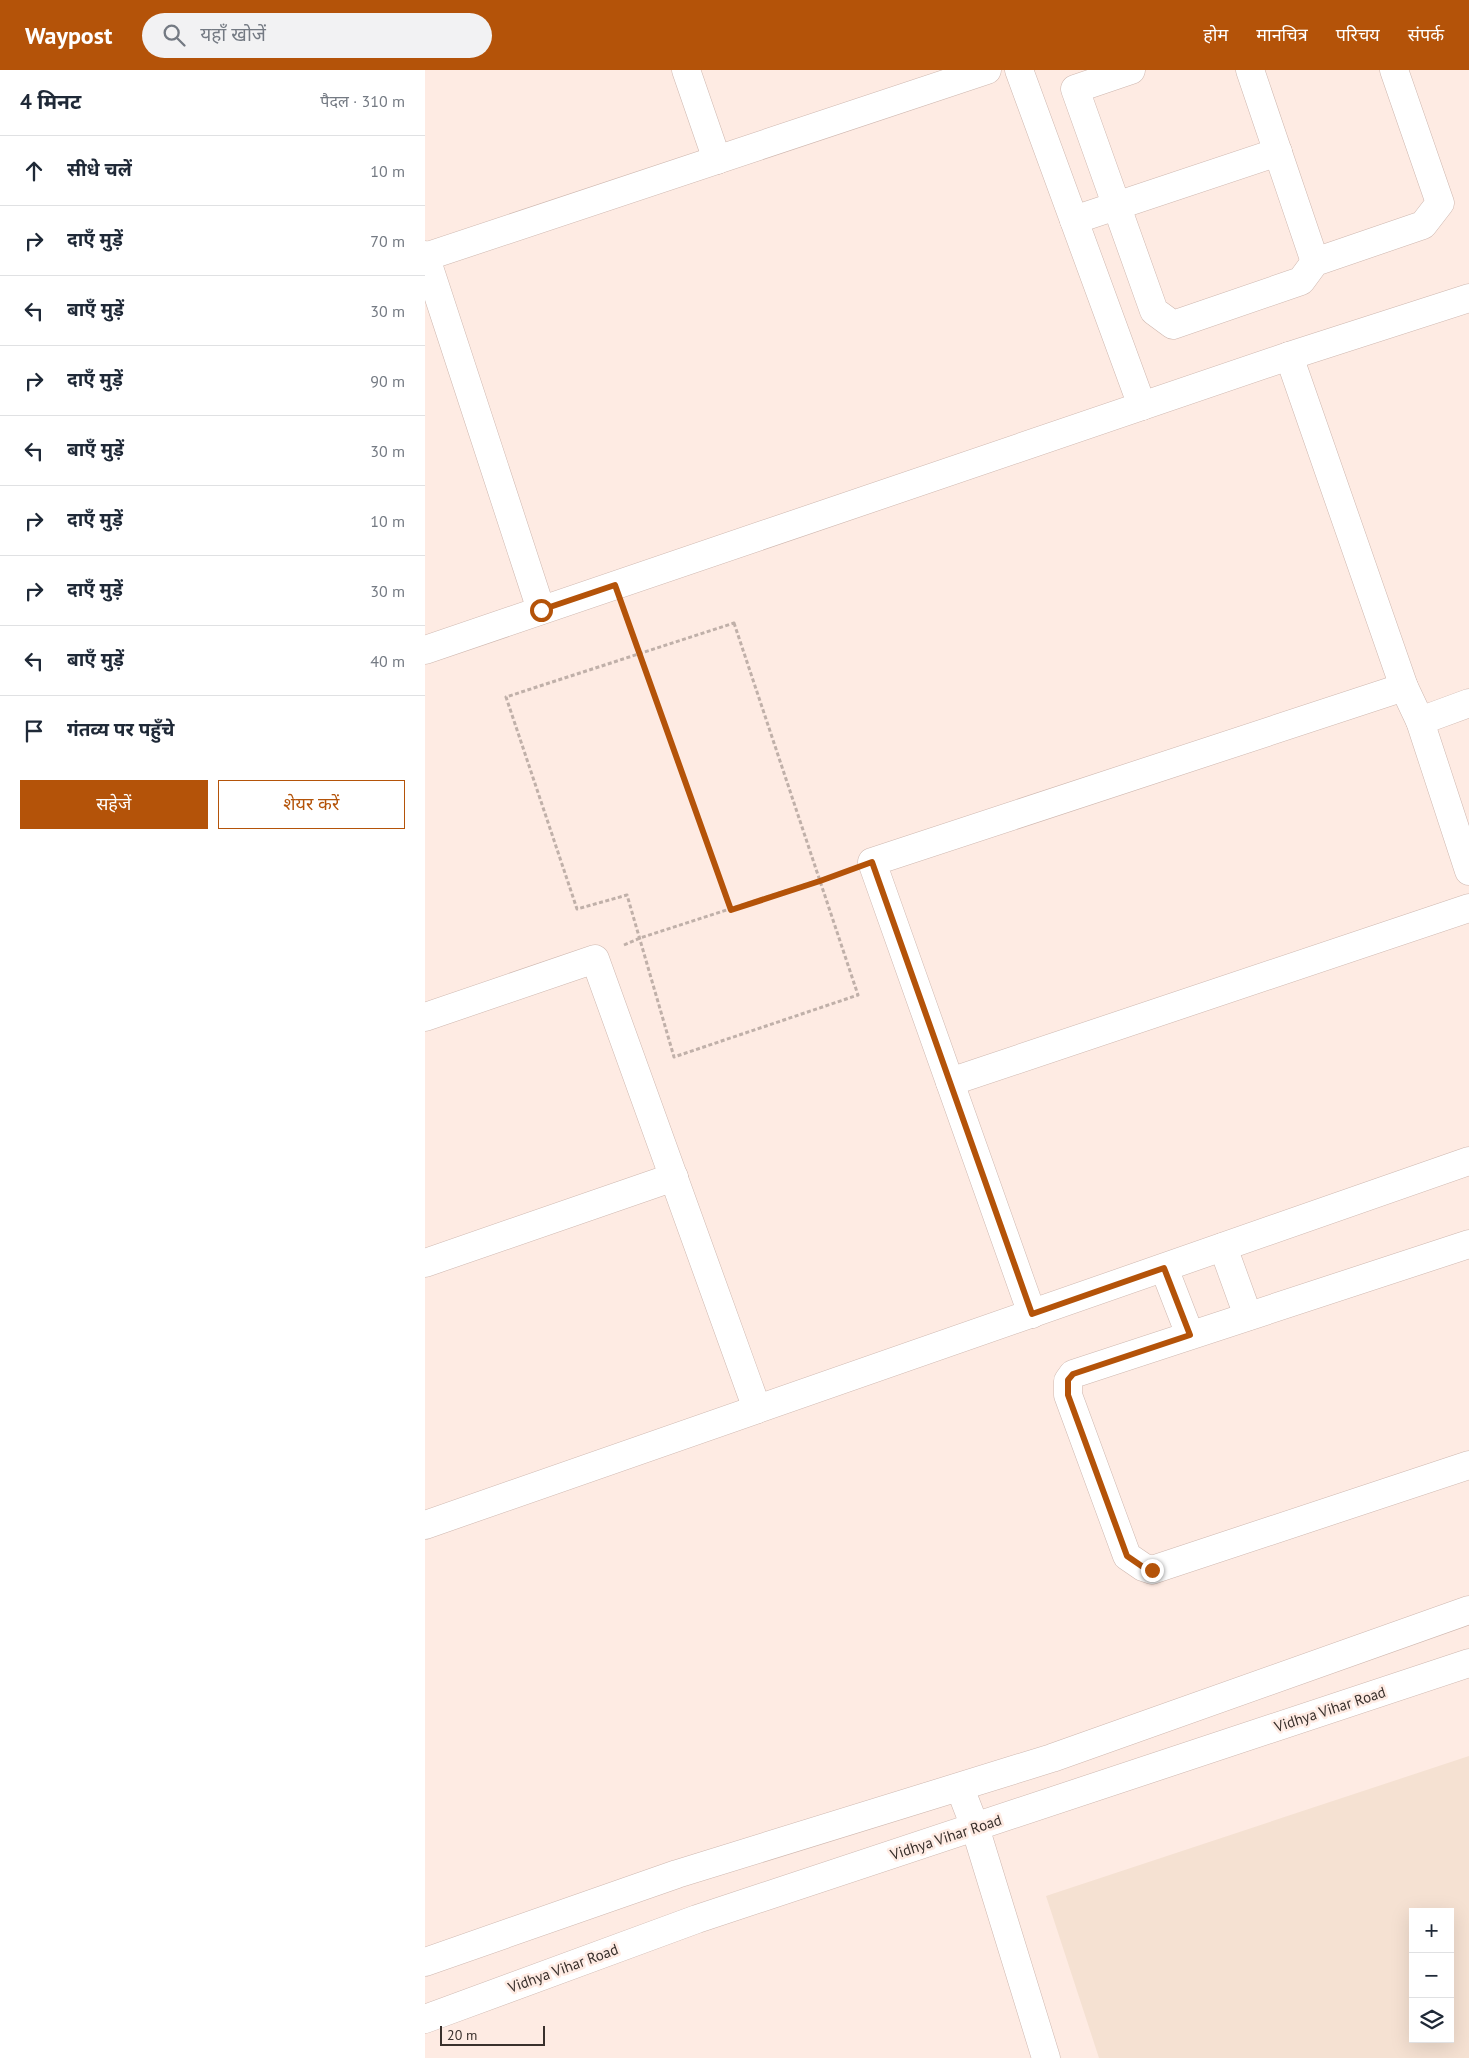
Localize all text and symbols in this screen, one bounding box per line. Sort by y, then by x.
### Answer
search box [142,13,492,58]
text: Waypost [25,20,112,51]
icon: search [160,21,188,49]
text: यहाँ खोजें [200,22,266,46]
text: होम [1203,23,1228,46]
text: मानचित्र [1256,23,1308,46]
text: परिचय [1336,23,1380,46]
text: संपर्क [1408,23,1444,46]
text: 4 मिनट [20,88,81,115]
text: पैदल · 310 m [320,91,405,111]
icon: ahead [20,157,48,185]
text: सीधे चलें [67,157,132,181]
text: 10 m [370,161,405,181]
icon: right [20,227,48,255]
text: दाएँ मुड़ें [67,227,123,251]
text: 70 m [370,231,405,251]
icon: left [20,297,48,325]
text: बाएँ मुड़ें [67,297,124,321]
text: 30 m [370,301,405,321]
icon: right [20,367,48,395]
text: दाएँ मुड़ें [67,367,123,391]
text: 90 m [370,371,405,391]
icon: left [20,437,48,465]
text: बाएँ मुड़ें [67,437,124,461]
text: 30 m [370,441,405,461]
icon: right [20,507,48,535]
text: दाएँ मुड़ें [67,507,123,531]
text: 10 m [370,511,405,531]
icon: right [20,577,48,605]
text: दाएँ मुड़ें [67,577,123,601]
text: 30 m [370,581,405,601]
route start [530,599,553,622]
icon: left [20,647,48,675]
text: बाएँ मुड़ें [67,647,124,671]
text: 40 m [370,651,405,671]
icon: arrive [20,717,48,745]
text: गंतव्य पर पहुँचे [67,717,174,741]
button: सहेजें [20,780,208,829]
button: शेयर करें [218,780,405,829]
route end [1141,1559,1164,1582]
street label: Vidhya Vihar Road [1271,1682,1388,1736]
street label: Vidhya Vihar Road [887,1810,1004,1864]
map controls [1409,1908,1454,2043]
button: + [1409,1908,1454,1953]
street label: Vidhya Vihar Road [504,1939,621,1997]
button: − [1409,1953,1454,1998]
button: layers [1409,1998,1454,2043]
scale bar [440,2023,545,2046]
text: 20 m [447,2026,477,2044]

